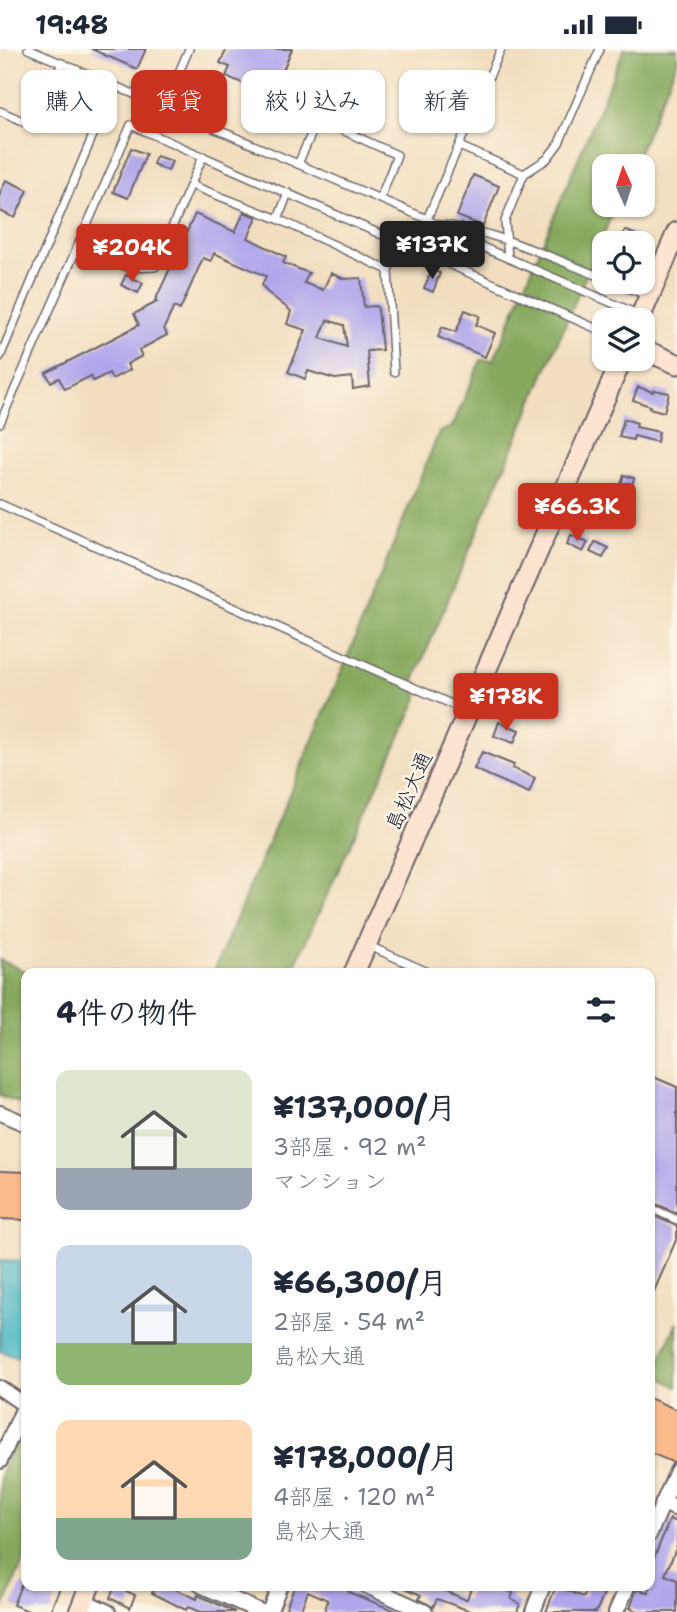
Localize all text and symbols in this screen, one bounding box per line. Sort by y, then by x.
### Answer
text: 19:48 [35,7,108,42]
chip: 購入 [21,70,117,133]
chip: 賃貸 [131,70,227,133]
chip: 絞り込み [241,70,385,133]
chip: 新着 [399,70,495,133]
north arrow [592,154,654,217]
map controls [592,154,655,371]
pin: ¥137K [383,222,481,281]
pin: ¥204K [83,225,181,284]
text: ¥137K [396,229,468,259]
button: locate [592,231,655,294]
text: ¥204K [92,232,172,262]
button: layers [592,308,655,371]
pin: ¥66.3K [520,483,634,543]
text: ¥66.3K [534,491,620,521]
pin: ¥178K [457,673,555,733]
text: ¥178K [469,681,543,711]
street label: 島松大通 [379,747,439,835]
icon: filters [582,991,620,1029]
text: 4件の物件 [56,992,197,1033]
text: ¥137,000/月 [273,1087,456,1128]
icon: home [112,1098,196,1182]
text: 3部屋 · 92 m² [273,1132,427,1162]
text: マンション [273,1166,387,1196]
text: ¥66,300/月 [273,1262,447,1303]
icon: home [112,1273,196,1357]
text: 2部屋 · 54 m² [273,1307,425,1337]
text: 島松大通 [273,1341,365,1371]
text: ¥178,000/月 [273,1437,459,1478]
icon: home [112,1448,196,1532]
text: 4部屋 · 120 m² [273,1482,435,1512]
text: 島松大通 [273,1516,365,1546]

